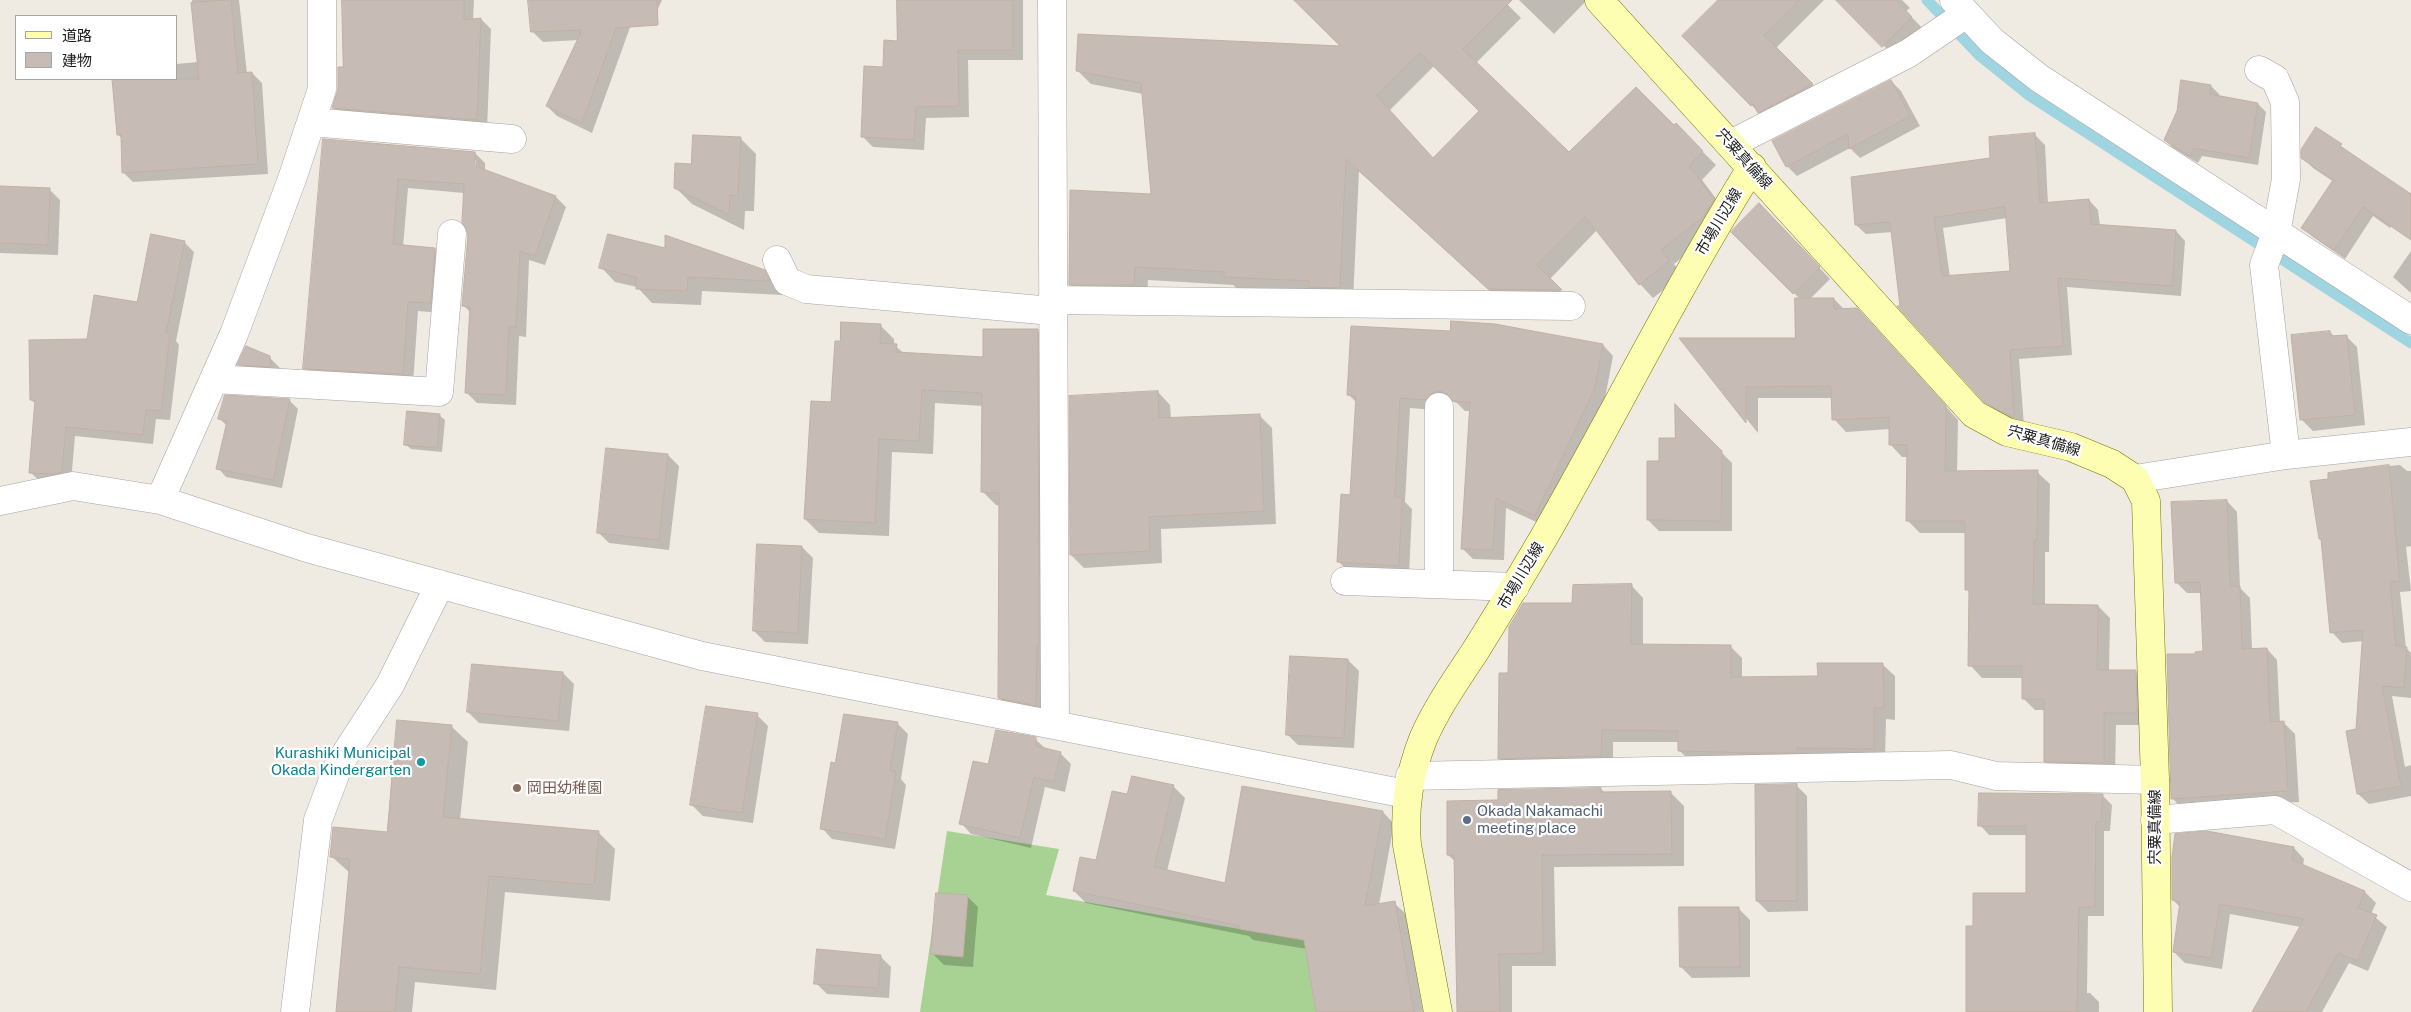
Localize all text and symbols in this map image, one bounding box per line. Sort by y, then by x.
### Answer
legend [15,15,178,80]
text: 道路 [62,27,92,44]
text: 建物 [62,52,92,69]
street label: 宍粟真備線 [1712,125,1776,193]
street label: 市場川辺線 [1692,185,1746,259]
street label: 宍粟真備線 [2005,422,2083,460]
street label: 市場川辺線 [1494,539,1548,613]
place label: Kurashiki Municipal Okada Kindergarten [271,744,411,779]
marker: Kurashiki Municipal Okada Kindergarten [415,756,427,768]
place label: 岡田幼稚園 [527,779,602,797]
marker: 岡田幼稚園 [511,782,523,794]
street label: 宍粟真備線 [2146,790,2164,864]
place label: Okada Nakamachi meeting place [1477,802,1603,837]
marker: Okada Nakamachi meeting place [1461,814,1473,826]

